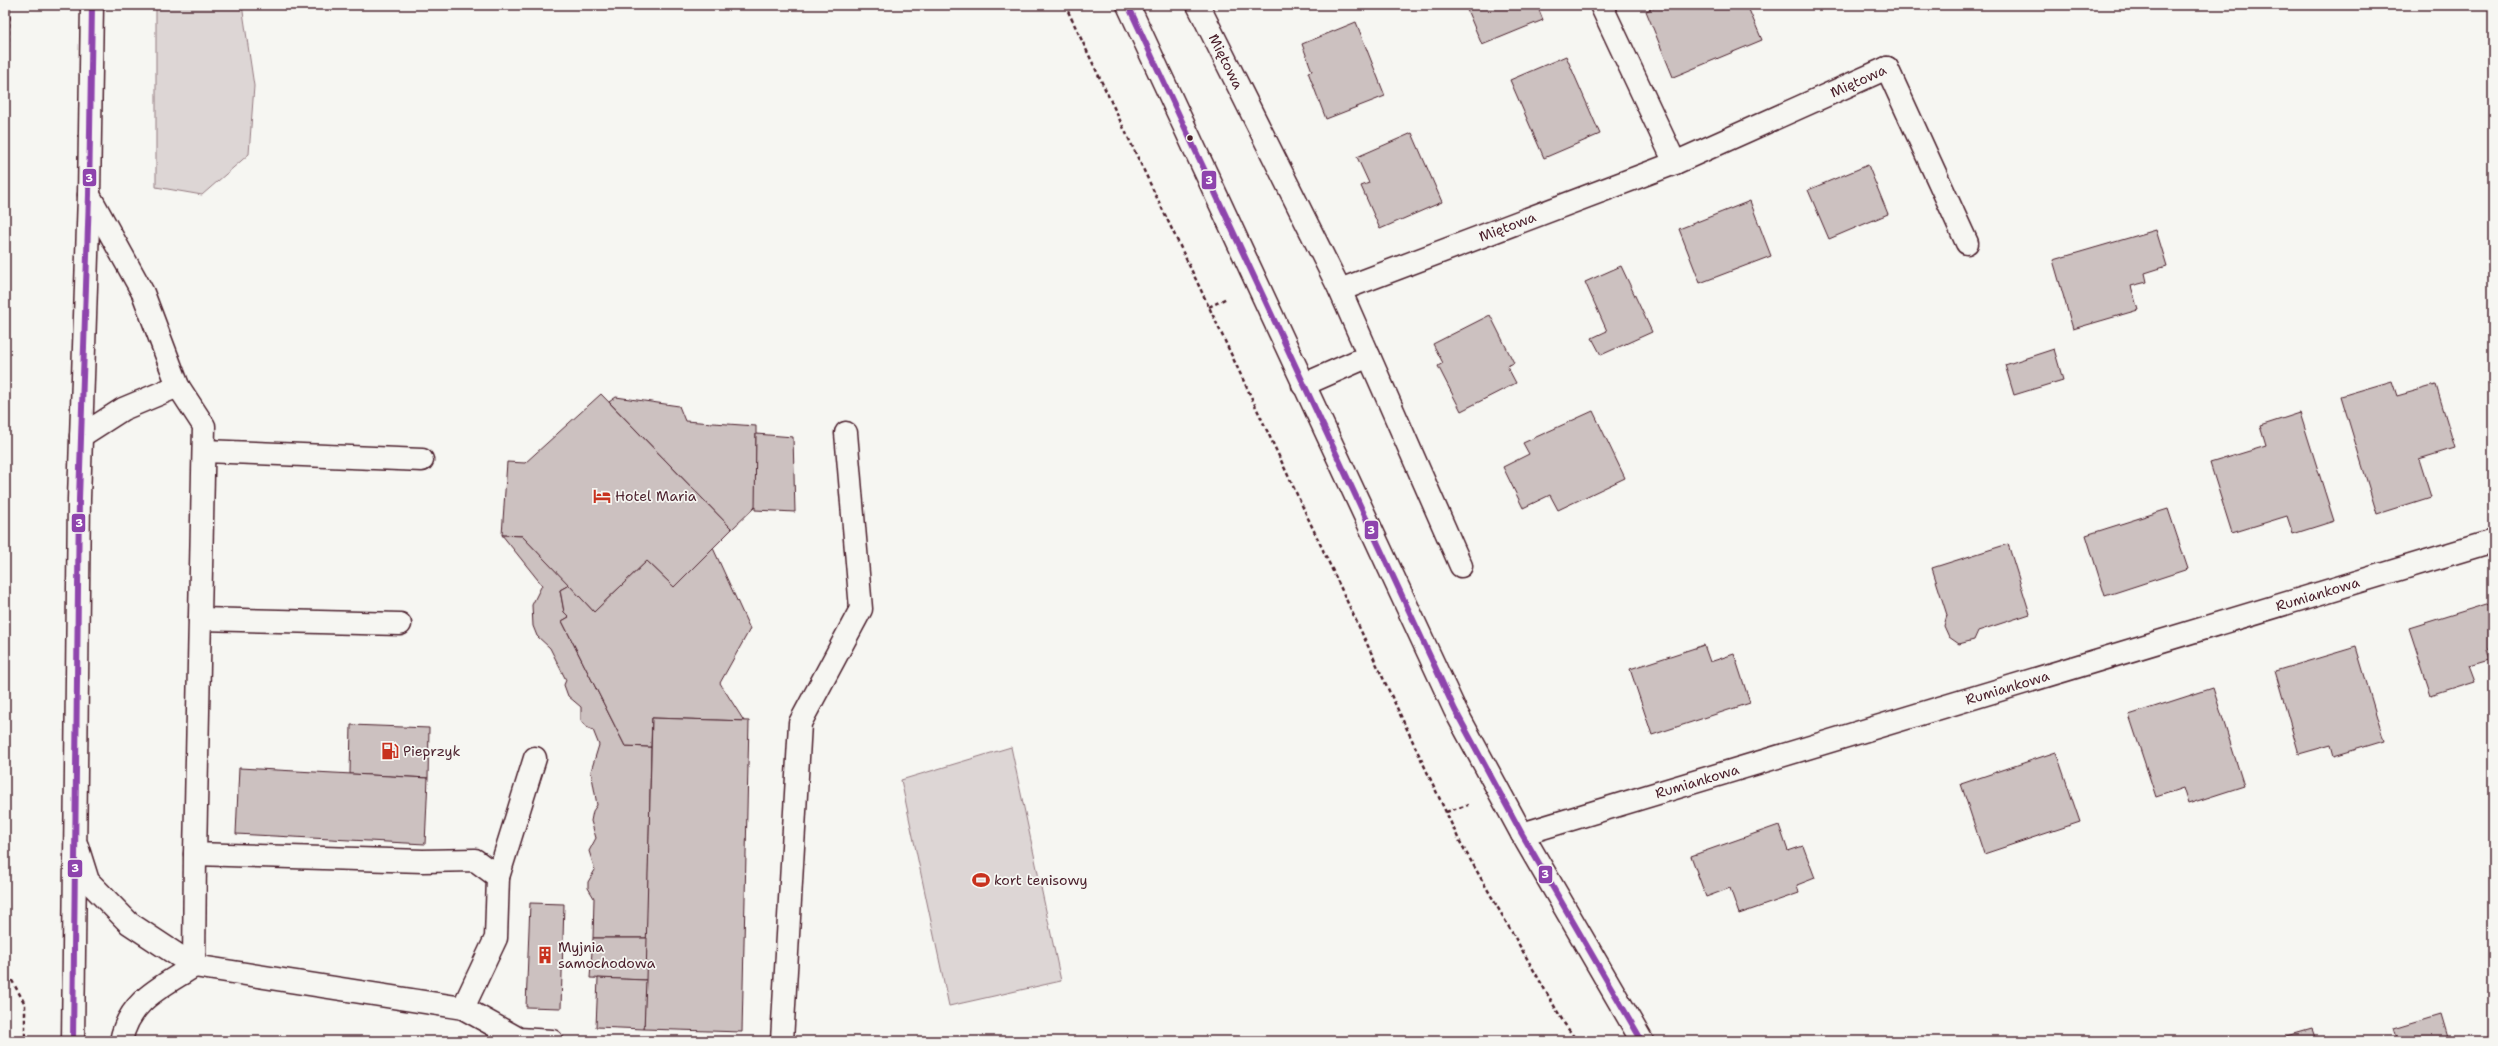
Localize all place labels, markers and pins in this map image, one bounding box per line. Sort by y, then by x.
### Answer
unlabelled marker [1185,133,1195,143]
hotel icon: Hotel Maria [592,486,612,506]
place label: Hotel Maria [615,487,697,505]
fuel station icon: Pieprzyk [380,741,400,761]
place label: Pieprzyk [403,742,461,760]
sports icon: kort tenisowy [971,870,991,890]
place label: kort tenisowy [994,871,1088,889]
place label: Myjnia samochodowa [558,938,656,972]
building icon: Myjnia samochodowa [535,945,555,965]

